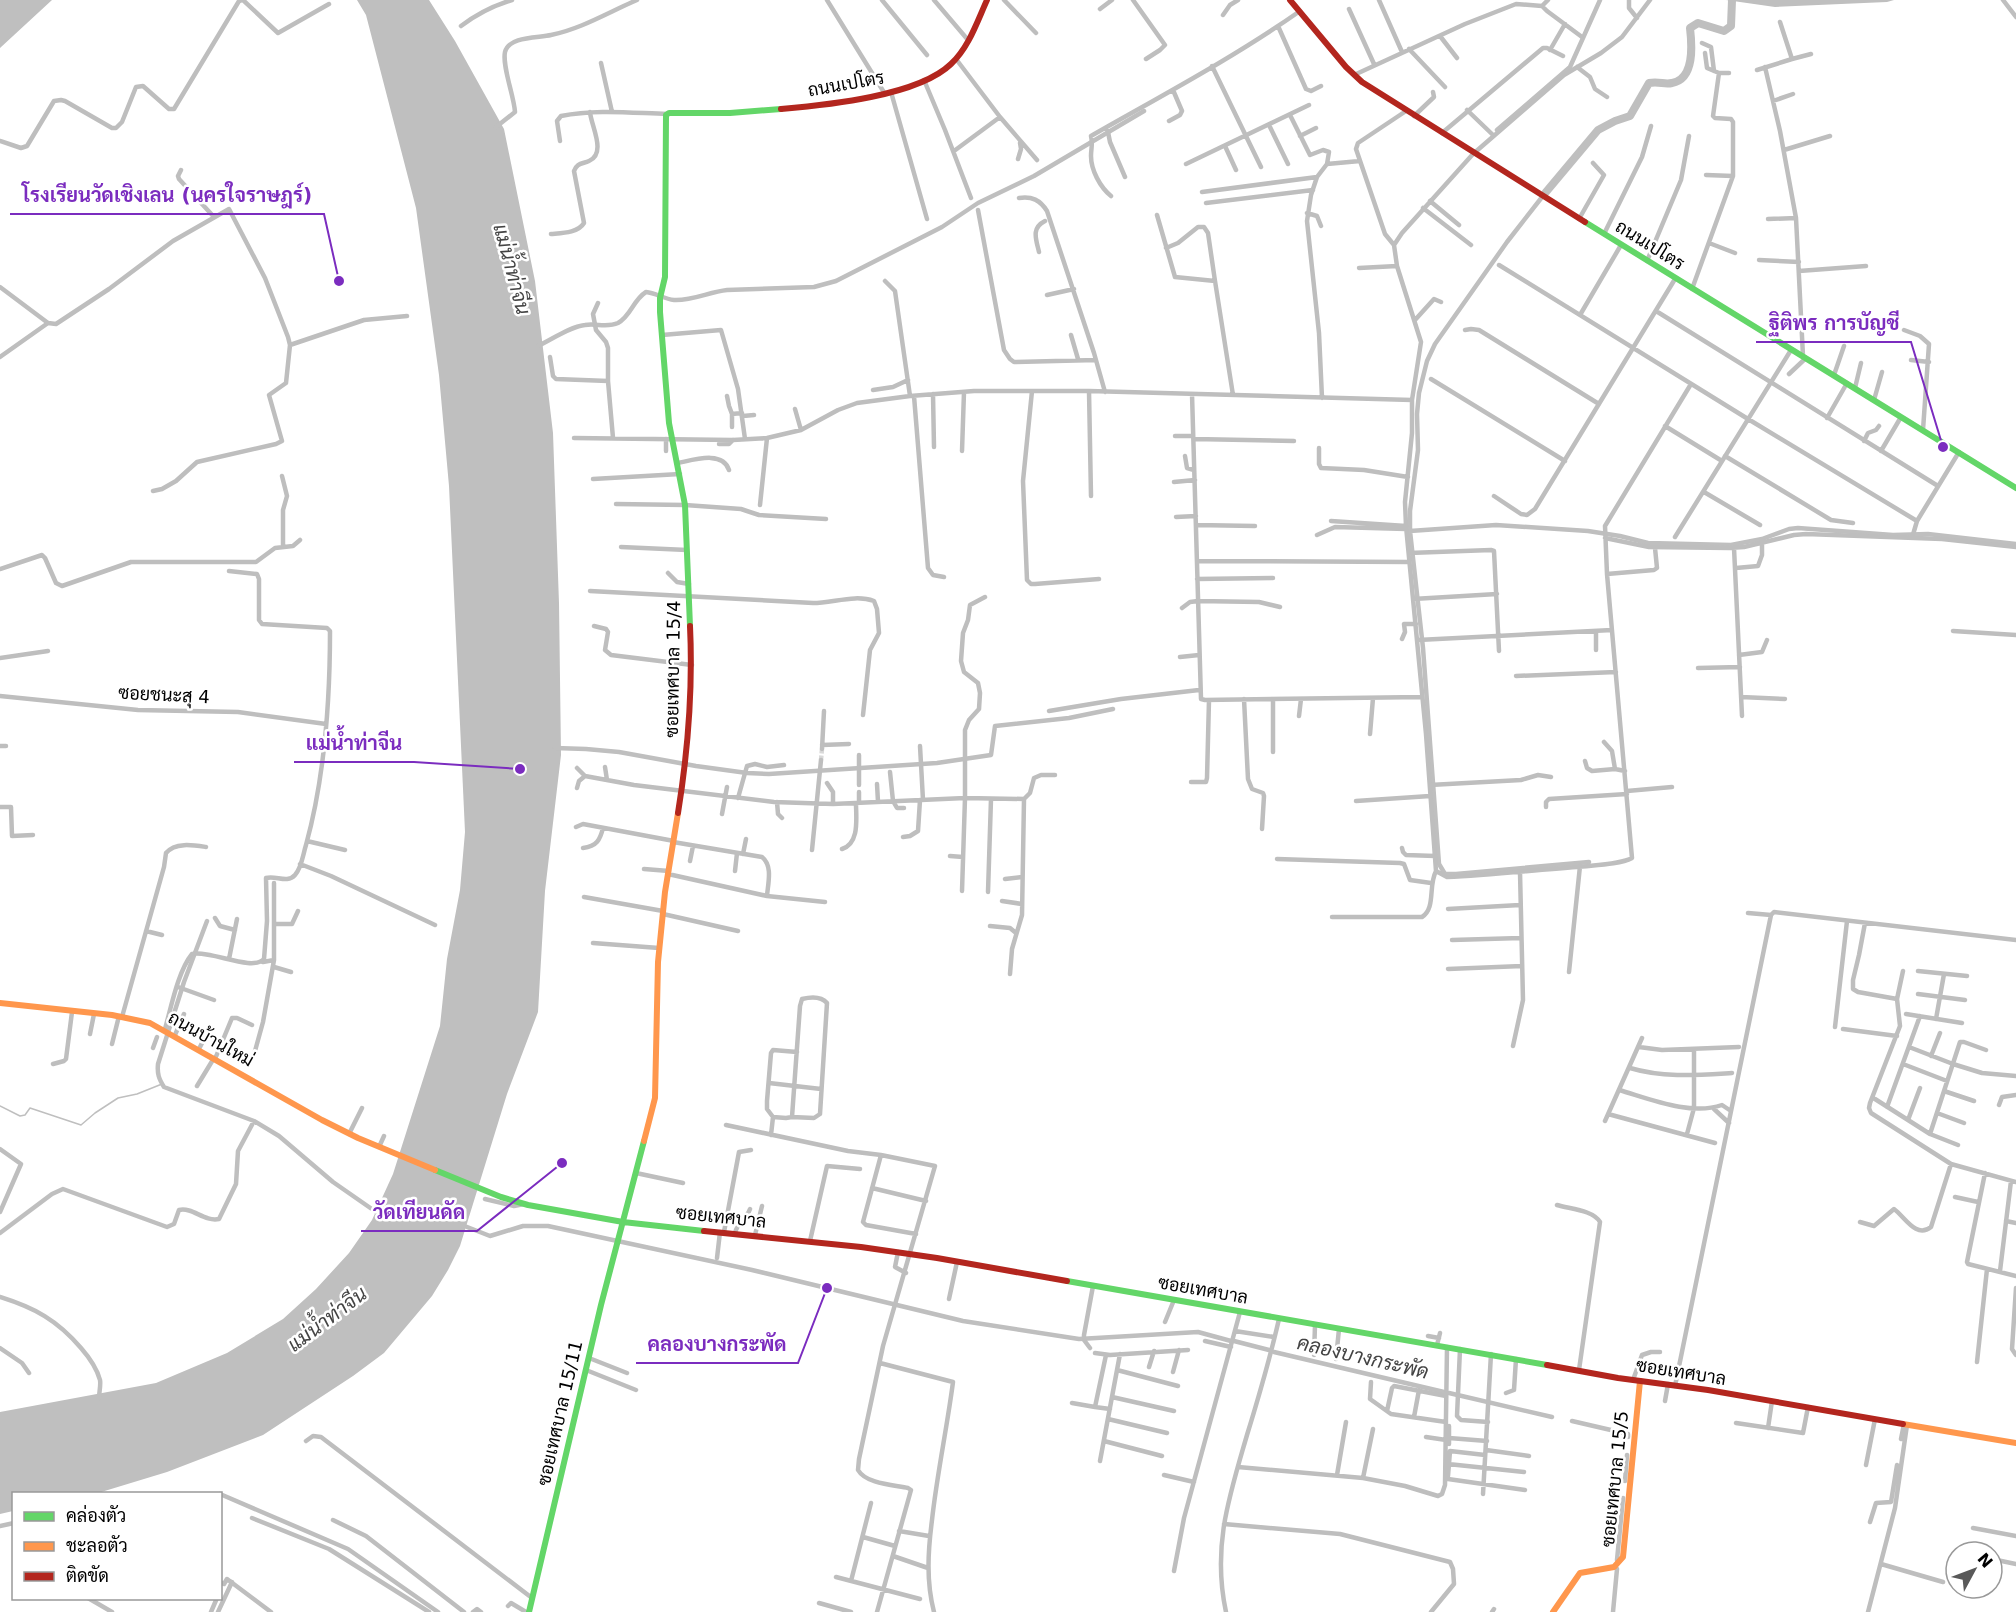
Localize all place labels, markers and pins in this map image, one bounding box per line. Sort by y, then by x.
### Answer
callout: โรงเรียนวัดเชิงเลน (นครใจราษฎร์) [10,176,324,214]
callout: ฐิติพร การบัญชี [1756,304,1911,342]
callout: แม่น้ำท่าจีน [294,724,414,762]
callout: วัดเทียนดัด [361,1193,477,1231]
callout: คลองบางกระพัด [636,1325,798,1363]

